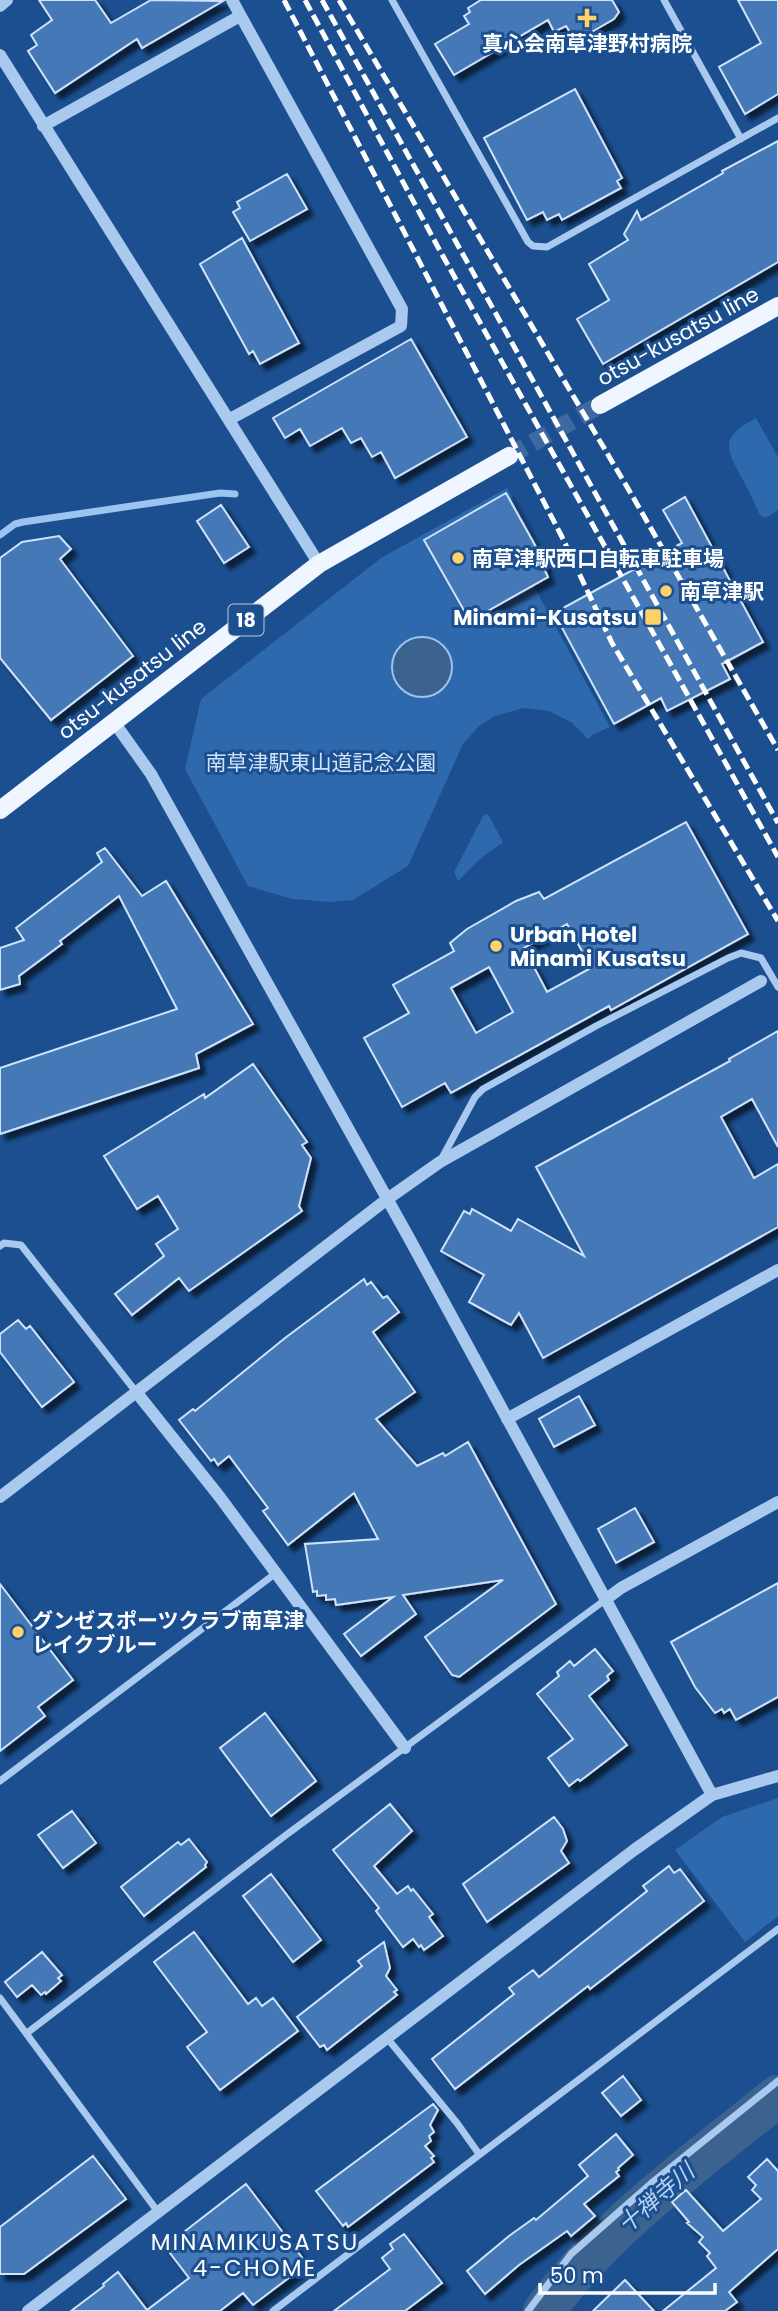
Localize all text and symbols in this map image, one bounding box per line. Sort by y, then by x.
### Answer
marker: 真心会南草津野村病院 [577,8,597,28]
place label: 真心会南草津野村病院 [482,29,692,58]
street label: otsu-kusatsu line [592,279,764,393]
place label: 南草津駅西口自転車駐車場 [472,544,724,573]
marker: 南草津駅西口自転車駐車場 [450,550,466,566]
place label: 南草津駅 [680,577,764,606]
marker: 南草津駅 [658,583,674,599]
place label: Minami-Kusatsu [453,603,637,632]
road number: 18 [229,604,264,636]
marker: Minami-Kusatsu [643,607,663,627]
street label: otsu-kusatsu line [52,612,212,746]
park label: 南草津駅東山道記念公園 [206,748,437,777]
place label: Urban Hotel Minami Kusatsu [510,920,686,973]
marker: Urban Hotel Minami Kusatsu [488,938,504,954]
place label: グンゼスポーツクラブ南草津 レイクブルー [32,1606,305,1659]
marker: グンゼスポーツクラブ南草津 レイクブルー [10,1624,26,1640]
water label: 十禅寺川 [611,2154,703,2240]
district label: MINAMIKUSATSU 4-CHOME [151,2226,359,2284]
scale bar [540,2252,715,2296]
text: 50 m [550,2261,604,2290]

